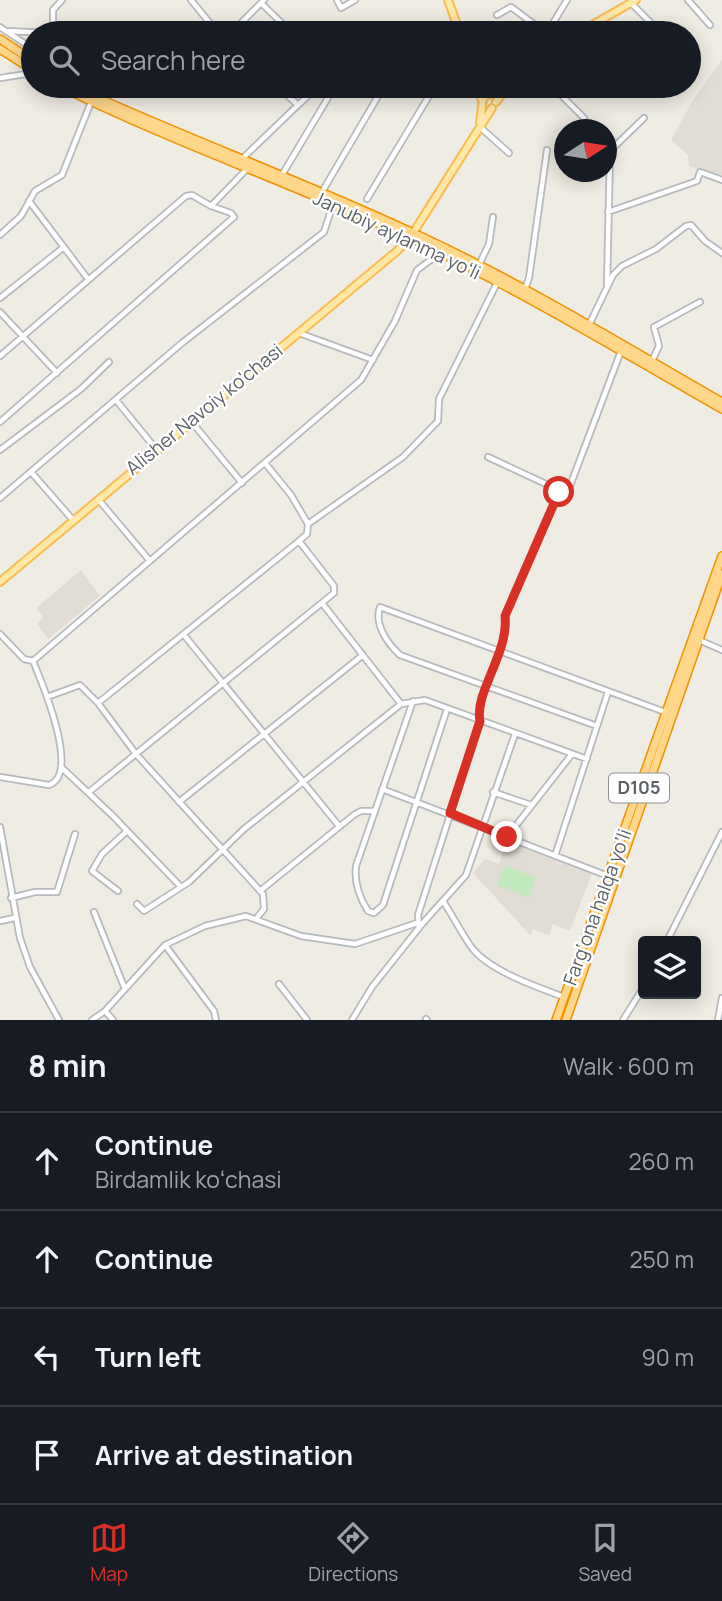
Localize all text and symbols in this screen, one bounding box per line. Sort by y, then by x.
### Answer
search box [21,21,701,98]
icon: search [45,41,83,79]
text: Search here [101,42,246,78]
north arrow [554,119,617,182]
street label: Janubiy aylanma yoʻli [309,185,485,285]
street label: Alisher Navoiy ko'chasi [120,337,288,481]
route start [543,476,574,507]
road number: D105 [609,774,669,802]
route end [491,821,522,852]
street label: Farg‘ona halqa yo‘li [557,825,637,989]
map controls [638,936,701,999]
button: layers [638,936,701,999]
text: 8 min [28,1045,107,1086]
text: Walk · 600 m [563,1050,694,1082]
text: Continue [95,1127,213,1163]
icon: ahead [28,1142,66,1180]
text: 260 m [628,1145,694,1177]
text: Birdamlik koʻchasi [95,1163,282,1195]
icon: ahead [28,1240,66,1278]
text: Continue [95,1241,213,1277]
text: 250 m [629,1243,694,1275]
icon: left [28,1338,66,1376]
text: Turn left [95,1339,202,1375]
text: 90 m [642,1341,694,1373]
icon: arrive [28,1436,66,1474]
text: Arrive at destination [95,1437,353,1473]
tab: Map [90,1519,128,1587]
tab: Directions [308,1519,398,1587]
tab: Saved [578,1519,632,1587]

